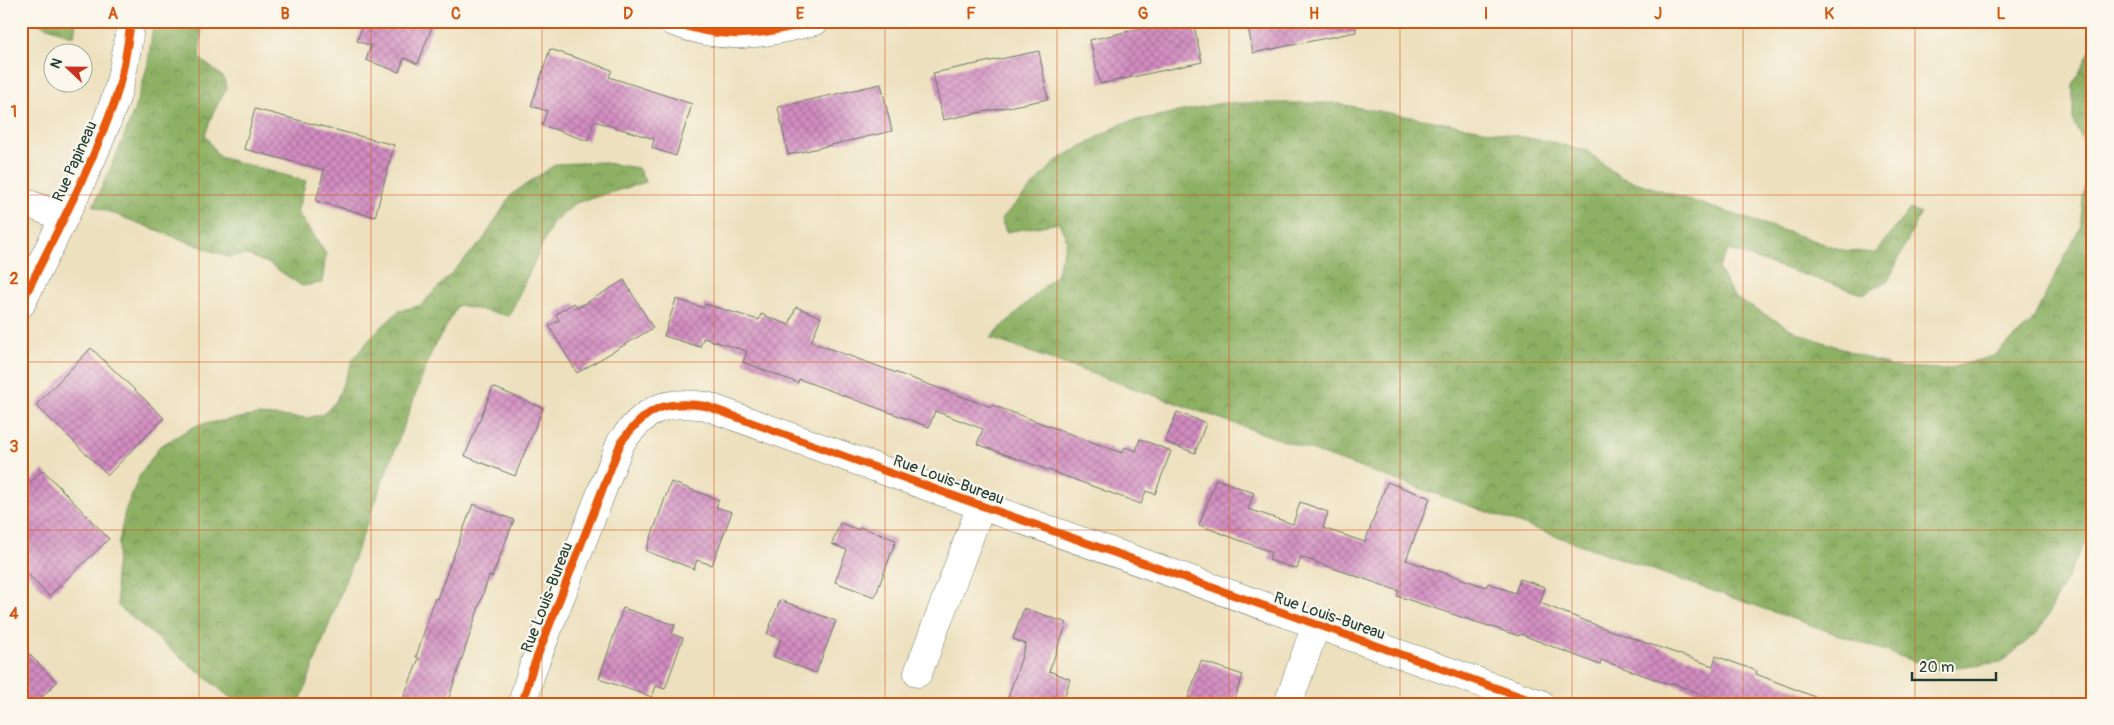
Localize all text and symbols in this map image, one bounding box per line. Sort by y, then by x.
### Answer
text: A [108,4,119,24]
text: B [280,4,290,24]
text: C [451,4,461,24]
text: D [623,4,633,24]
text: E [796,4,805,24]
text: F [966,4,976,24]
text: G [1138,4,1149,24]
text: H [1309,4,1319,24]
text: I [1484,4,1488,24]
text: J [1654,4,1662,24]
text: K [1824,4,1834,24]
text: L [1996,4,2006,24]
north arrow [42,42,92,92]
text: N [47,56,66,71]
text: 1 [11,102,17,122]
street label: Rue Papineau [48,118,102,205]
text: 2 [10,269,19,289]
text: 3 [10,437,19,457]
street label: Rue Louis-Bureau [890,451,1007,509]
street label: Rue Louis-Bureau [517,539,577,655]
street label: Rue Louis-Bureau [1271,587,1388,644]
text: 4 [9,604,19,624]
scale bar [1912,650,1995,682]
text: 20 m [1919,658,1954,677]

